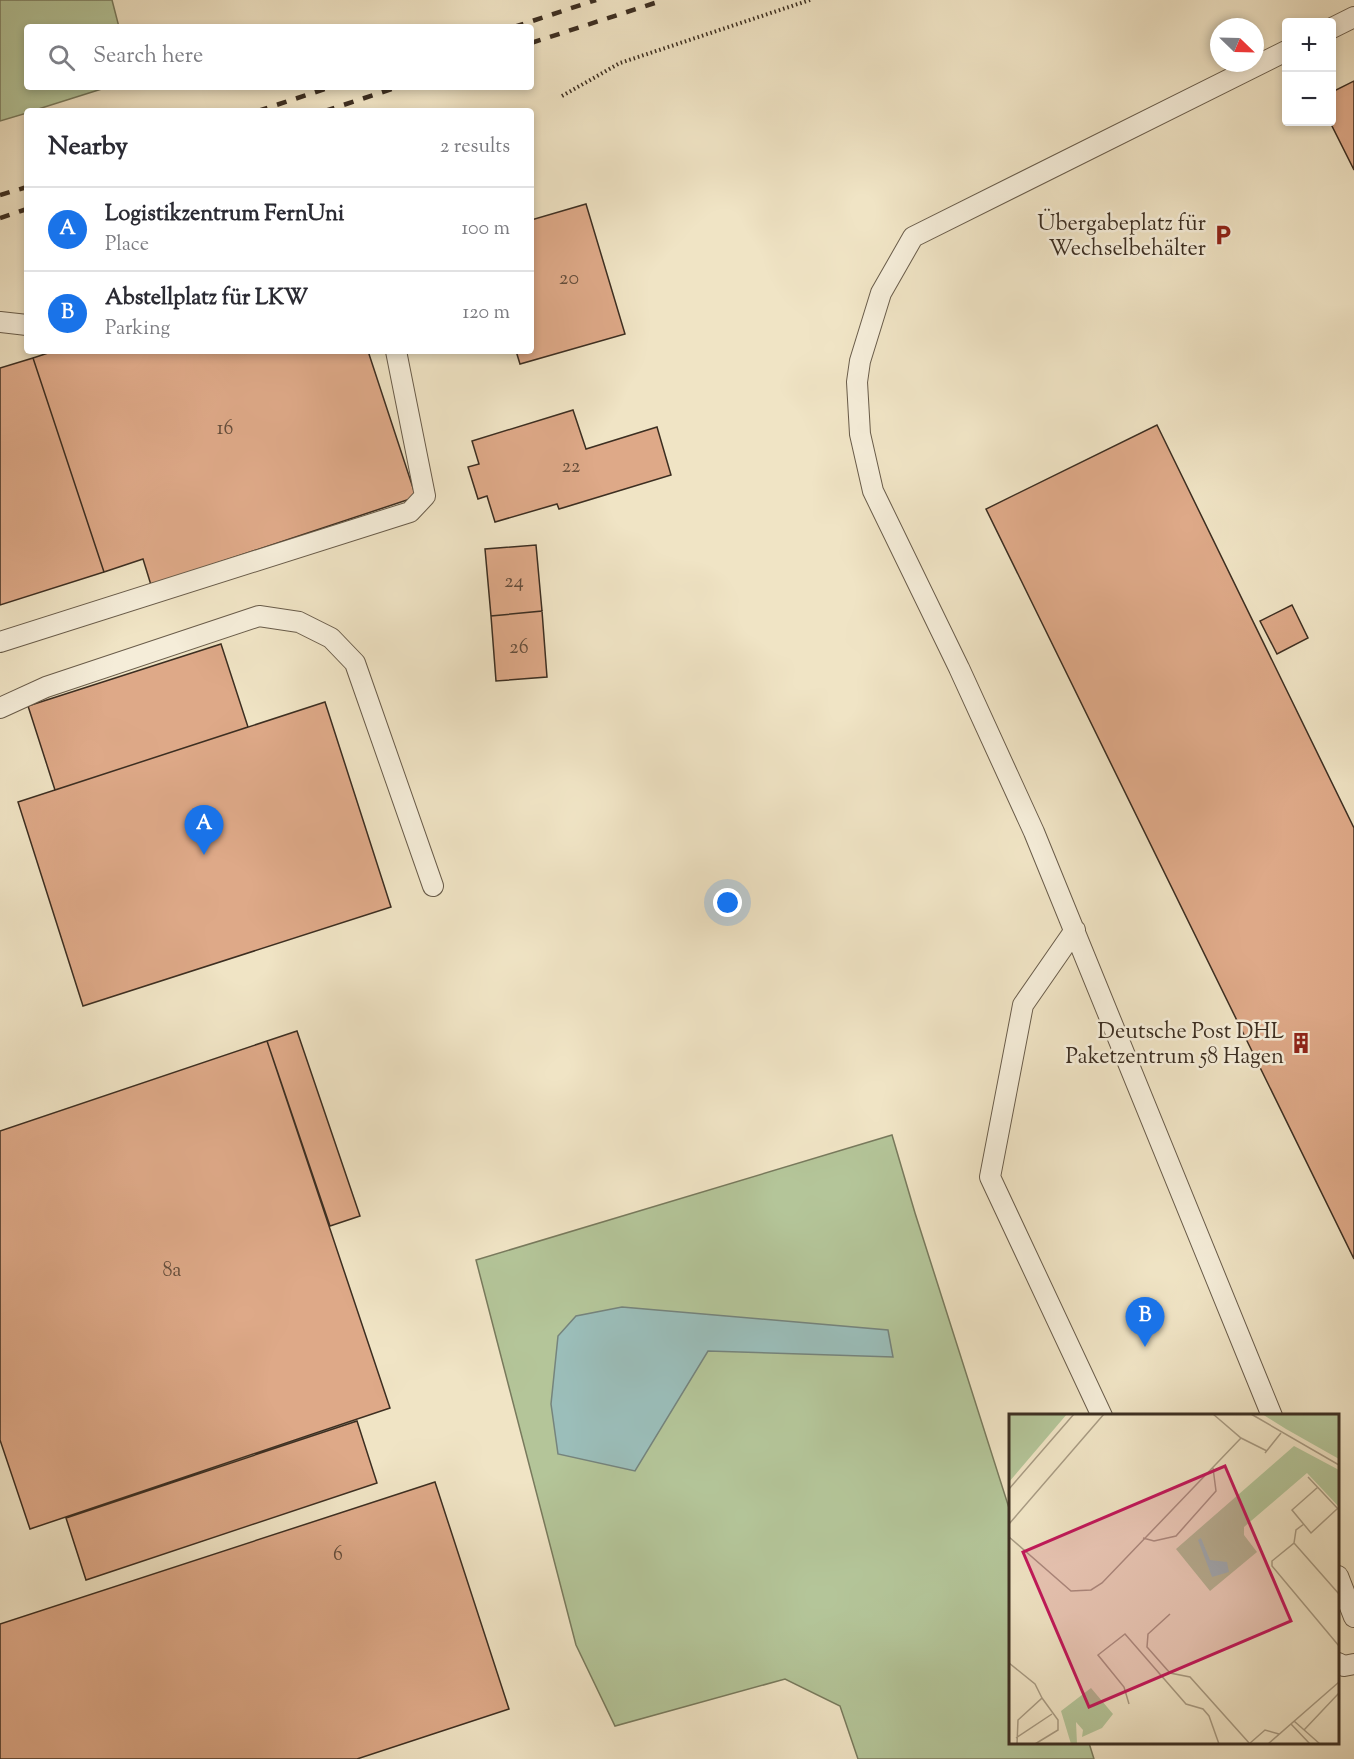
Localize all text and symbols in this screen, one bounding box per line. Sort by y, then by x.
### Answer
north arrow [1210,18,1264,72]
map controls [1282,18,1336,126]
button: + [1282,18,1336,72]
search box [24,24,534,90]
icon: search [45,41,78,74]
text: Search here [93,41,203,73]
button: − [1282,72,1336,126]
text: Nearby [48,129,128,166]
text: 2 results [440,133,510,162]
text: Logistikzentrum FernUni [105,199,344,231]
place label: Übergabeplatz für Wechselbehälter [1037,208,1206,266]
text: A [59,215,76,244]
text: 100 m [461,215,510,244]
parking icon: Übergabeplatz für Wechselbehälter [1211,223,1235,247]
text: Place [105,231,149,260]
house number: 20 [559,265,579,294]
text: Abstellplatz für LKW [105,283,308,315]
text: B [61,299,74,328]
text: 120 m [462,299,510,328]
text: Parking [105,315,170,344]
house number: 16 [217,415,233,444]
house number: 22 [562,453,580,482]
house number: 24 [504,568,524,597]
house number: 26 [509,634,529,663]
pin: A [184,806,224,855]
your location [713,888,742,917]
place label: Deutsche Post DHL Paketzentrum 58 Hagen [1066,1017,1284,1074]
building icon: Deutsche Post DHL Paketzentrum 58 Hagen [1289,1031,1313,1055]
house number: 8a [162,1257,182,1286]
pin: B [1126,1298,1164,1347]
inset map [1009,1414,1339,1744]
house number: 6 [333,1541,343,1570]

